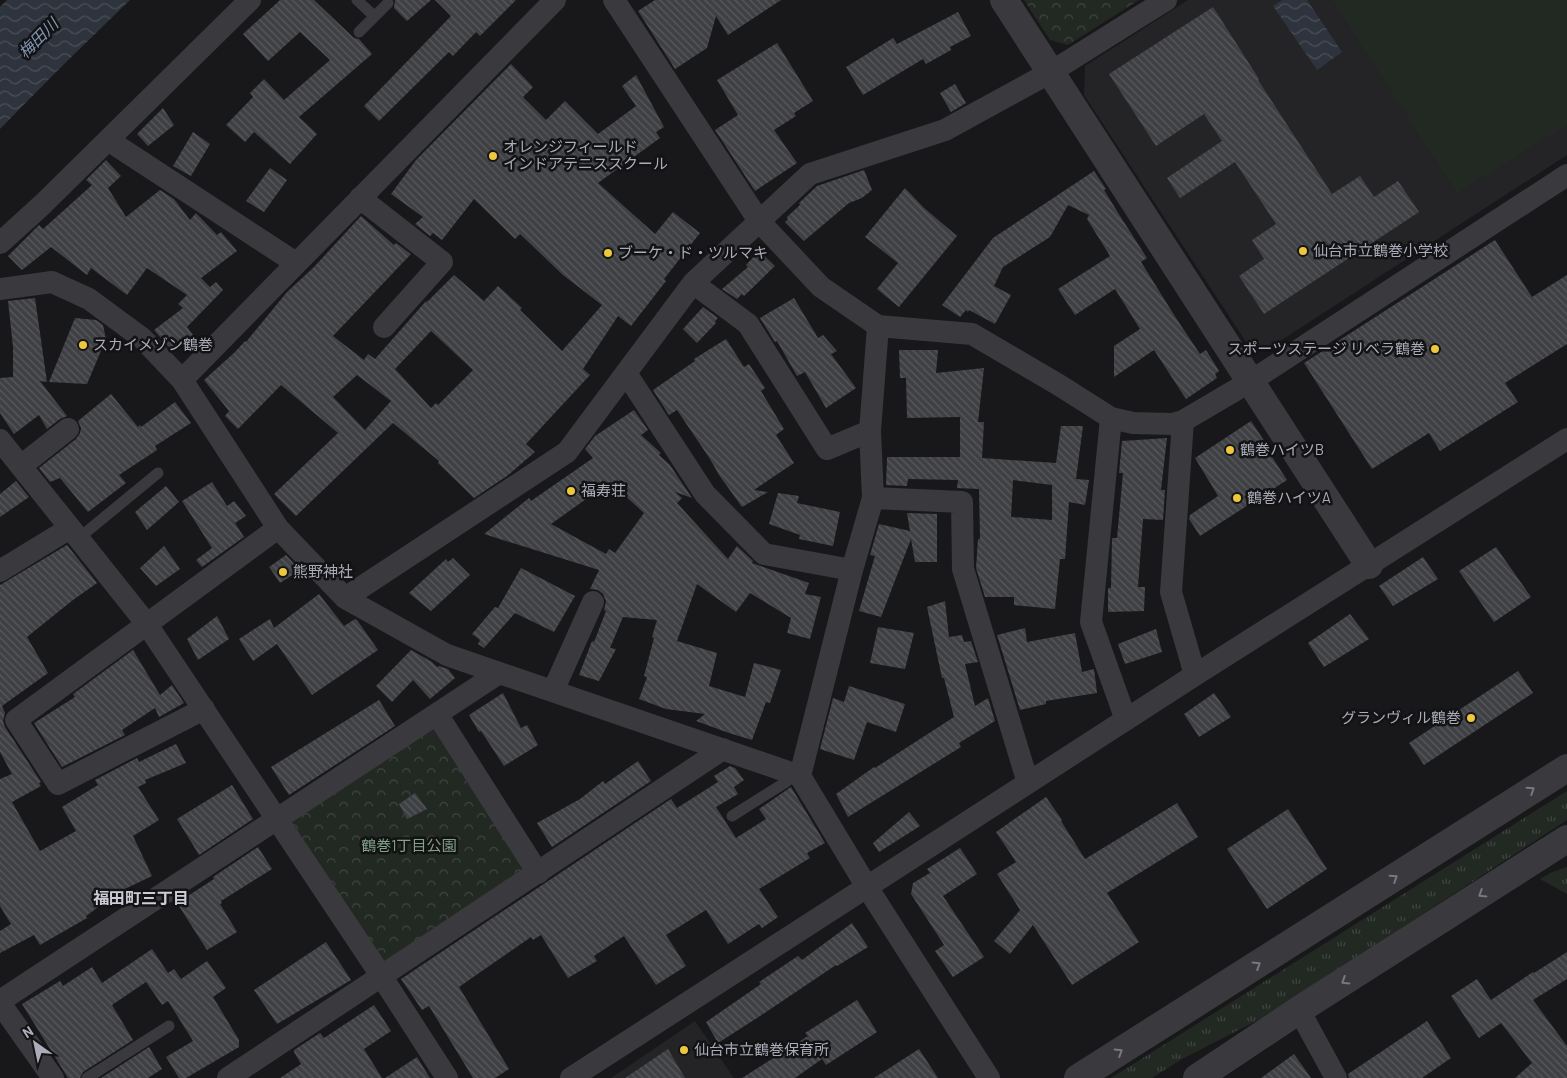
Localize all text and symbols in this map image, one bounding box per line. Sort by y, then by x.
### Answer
water label: 梅田川 [14,13,63,61]
place label: オレンジフィールド インドアテニススクール [503,137,668,172]
marker: オレンジフィールド インドアテニススクール [487,150,499,162]
place label: 仙台市立鶴巻小学校 [1313,241,1448,259]
place label: ブーケ・ド・ツルマキ [618,243,768,261]
marker: 仙台市立鶴巻小学校 [1297,245,1309,257]
marker: ブーケ・ド・ツルマキ [602,247,614,259]
place label: スカイメゾン鶴巻 [93,335,213,353]
marker: スカイメゾン鶴巻 [77,339,89,351]
place label: スポーツステージ リベラ鶴巻 [1228,339,1425,357]
marker: スポーツステージ リベラ鶴巻 [1429,343,1441,355]
place label: 鶴巻ハイツB [1240,440,1324,458]
marker: 鶴巻ハイツB [1224,444,1236,456]
place label: 福寿荘 [581,481,626,499]
marker: 福寿荘 [565,485,577,497]
place label: 鶴巻ハイツA [1247,488,1331,506]
marker: 鶴巻ハイツA [1231,492,1243,504]
place label: 熊野神社 [293,562,353,580]
marker: 熊野神社 [277,566,289,578]
place label: グランヴィル鶴巻 [1341,708,1461,726]
marker: グランヴィル鶴巻 [1465,712,1477,724]
one-way arrow [1525,787,1534,797]
park label: 鶴巻1丁目公園 [361,836,457,854]
one-way arrow [1388,875,1398,884]
district label: 福田町三丁目 [93,888,189,907]
one-way arrow [1478,888,1487,897]
one-way arrow [1251,962,1260,971]
one-way arrow [1341,975,1350,984]
north arrow [10,1018,60,1068]
text: N [19,1022,36,1041]
place label: 仙台市立鶴巻保育所 [694,1040,829,1058]
marker: 仙台市立鶴巻保育所 [678,1044,690,1056]
one-way arrow [1114,1049,1123,1058]

